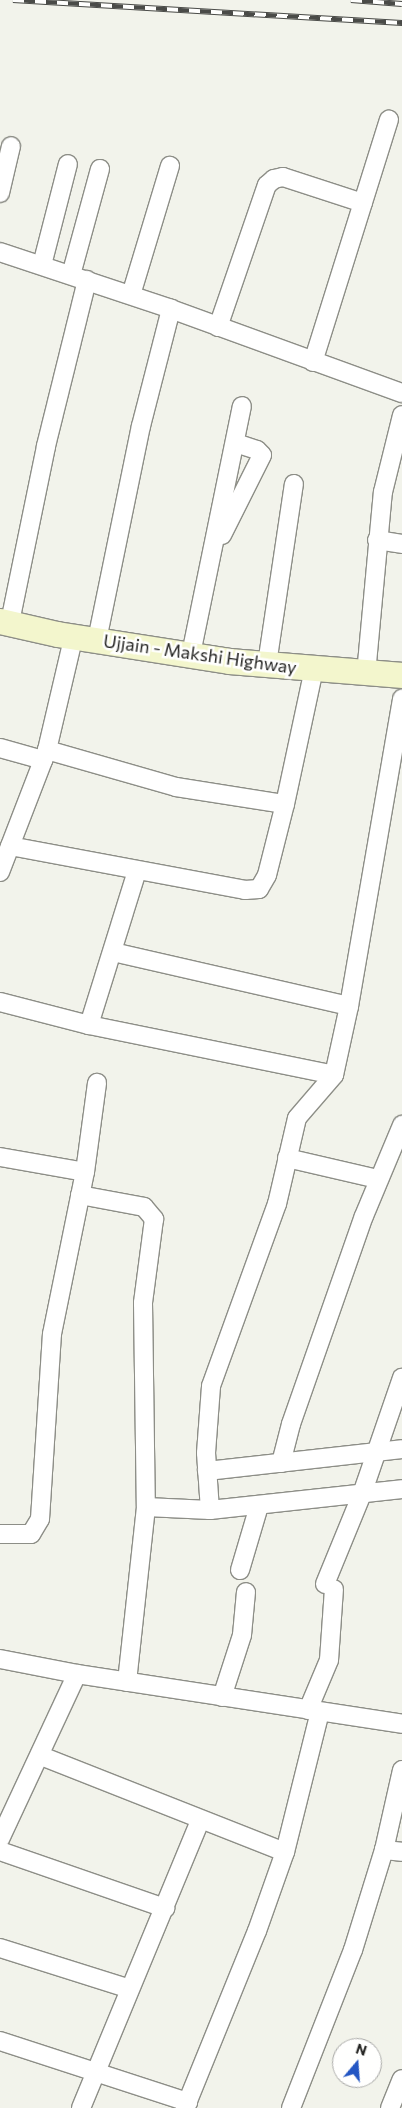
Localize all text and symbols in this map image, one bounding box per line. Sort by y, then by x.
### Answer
street label: Ujjain - Makshi Highway [102,630,298,678]
north arrow [332,2038,382,2088]
text: N [354,2040,369,2059]

